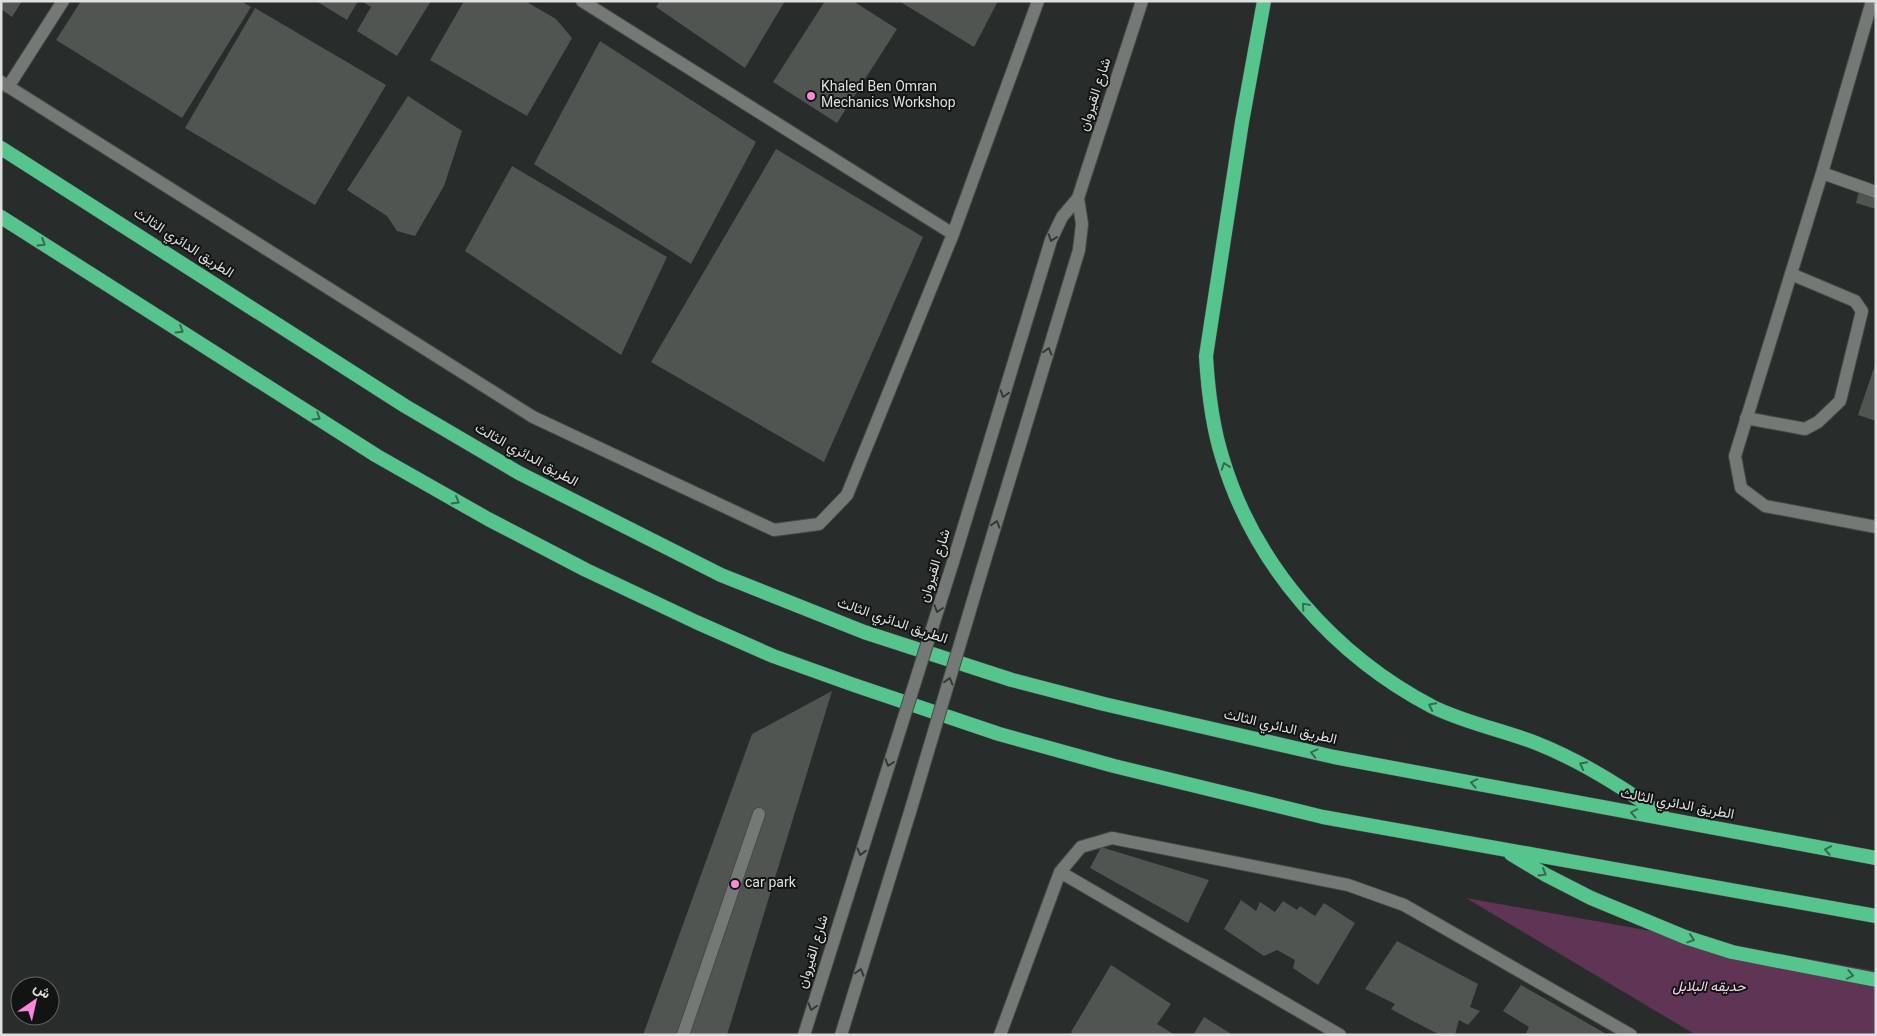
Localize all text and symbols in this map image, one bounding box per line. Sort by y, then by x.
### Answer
street label: شارع القيروان [1074,56,1118,134]
place label: Khaled Ben Omran Mechanics Workshop [821,77,956,115]
marker: Khaled Ben Omran Mechanics Workshop [805,90,817,102]
street label: الطريق الدائري الثالث [128,203,238,285]
one-way arrow [1048,234,1058,242]
one-way arrow [37,237,46,246]
one-way arrow [174,324,183,333]
one-way arrow [1043,348,1053,356]
one-way arrow [1000,389,1010,397]
one-way arrow [311,411,320,420]
street label: الطريق الدائري الثالث [470,418,582,494]
one-way arrow [1221,463,1231,471]
one-way arrow [451,494,460,504]
one-way arrow [991,520,1001,528]
street label: شارع القيروان [914,527,958,605]
street label: الطريق الدائري الثالث [834,593,950,651]
one-way arrow [1302,603,1311,612]
one-way arrow [934,604,944,612]
one-way arrow [944,678,954,686]
one-way arrow [1428,702,1437,712]
street label: الطريق الدائري الثالث [1221,704,1339,752]
one-way arrow [1310,748,1319,759]
one-way arrow [885,759,895,767]
one-way arrow [1579,761,1588,771]
one-way arrow [1470,779,1478,789]
street label: الطريق الدائري الثالث [1618,783,1736,827]
one-way arrow [1629,809,1638,819]
one-way arrow [1823,845,1832,855]
one-way arrow [857,847,867,856]
one-way arrow [1538,867,1547,877]
place label: car park [745,873,797,895]
marker: car park [729,878,741,890]
street label: شارع القيروان [792,913,836,991]
one-way arrow [1687,934,1695,944]
one-way arrow [855,968,865,976]
one-way arrow [1845,969,1854,979]
north arrow [10,976,60,1026]
park label: حديقه البلابل [1672,977,1746,999]
text: ش [28,978,54,1006]
one-way arrow [808,1002,818,1011]

